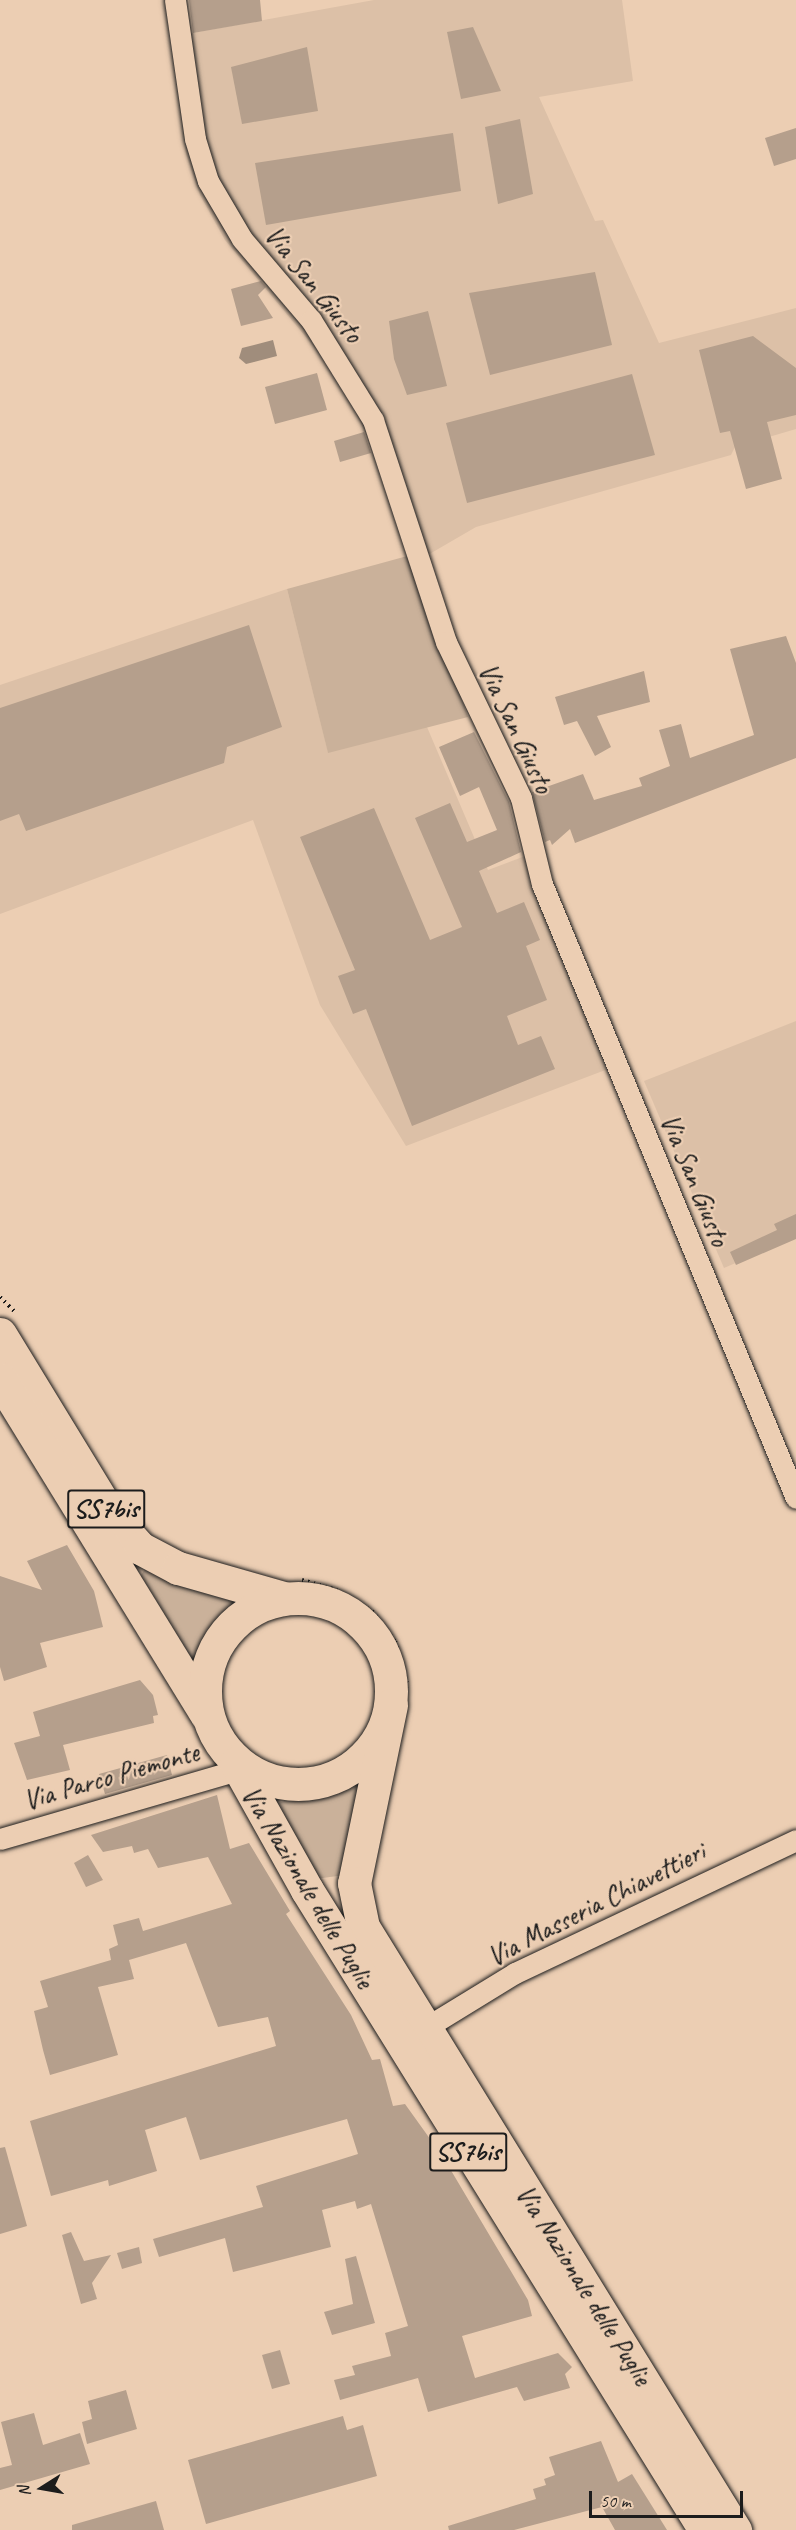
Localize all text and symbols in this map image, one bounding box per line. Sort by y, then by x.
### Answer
street label: Via San Giusto [258,218,370,350]
street label: Via San Giusto [471,657,561,799]
street label: Via San Giusto [653,1109,737,1251]
road number: SS7bis [67,1485,145,1533]
street label: Via Parco Piemonte [19,1735,203,1817]
street label: Via Nazionale delle Puglie [234,1779,382,1995]
street label: Via Masseria Chiavettieri [481,1834,711,1974]
road number: SS7bis [429,2128,507,2176]
street label: Via Nazionale delle Puglie [508,2178,660,2392]
north arrow [12,2458,72,2518]
scale bar [592,2479,746,2517]
text: N [14,2485,35,2498]
text: 50 m [600,2490,631,2512]

